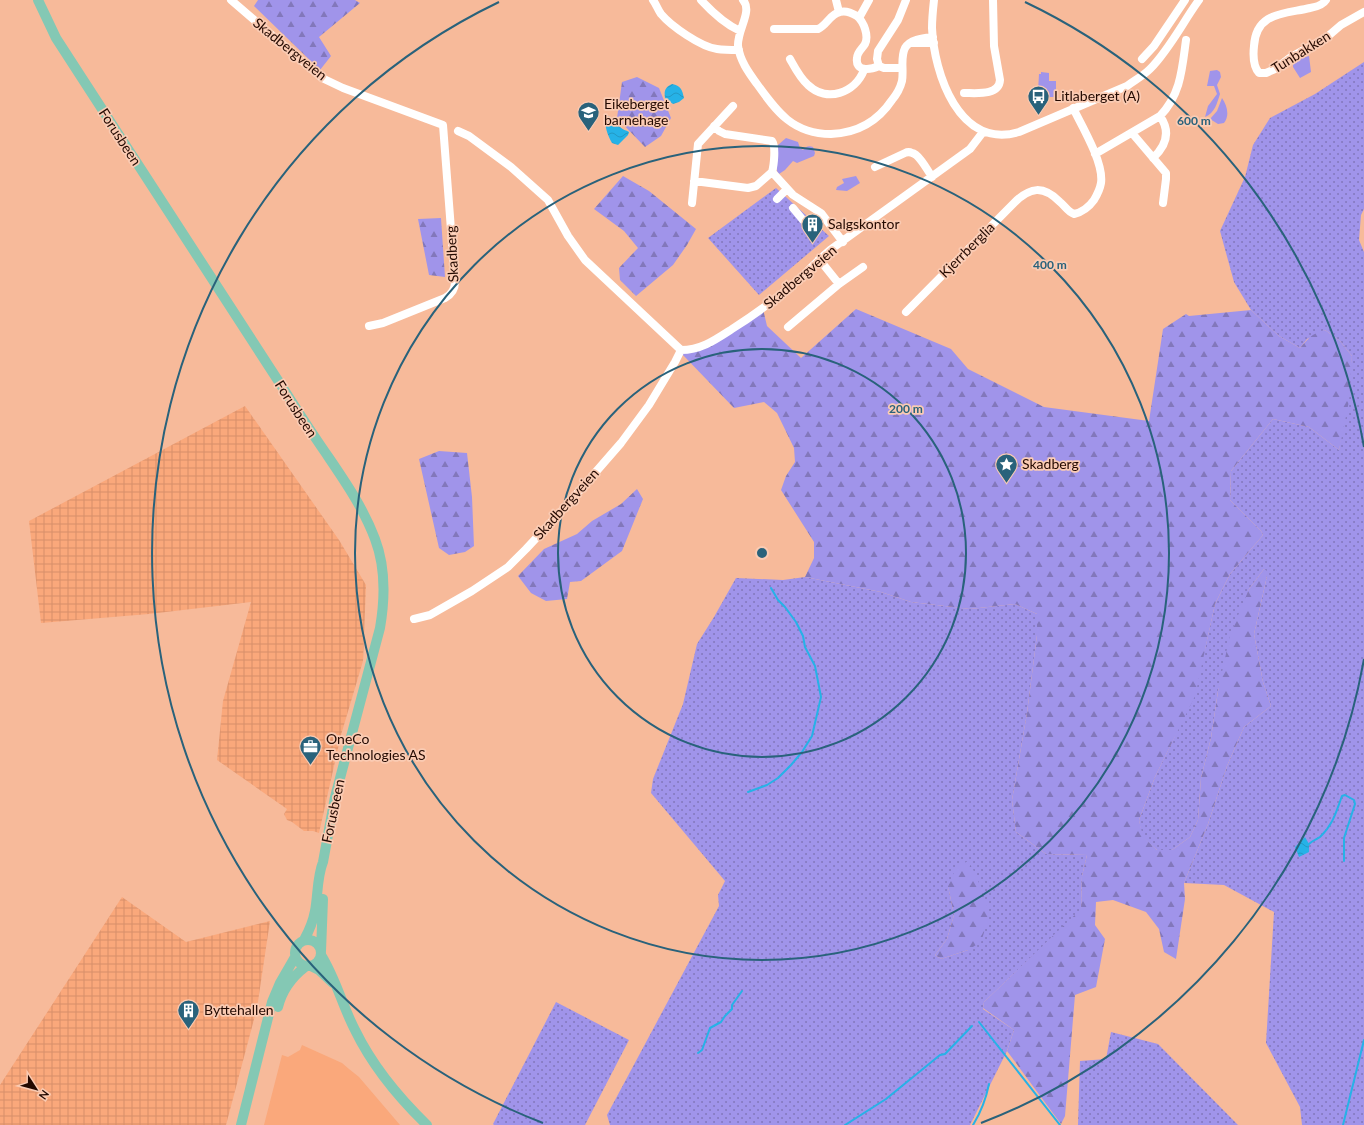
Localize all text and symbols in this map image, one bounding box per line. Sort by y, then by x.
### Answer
street label: Skadbergveien [250,14,331,83]
street label: Tunbakken [1268,27,1333,76]
bus stop icon: Litlaberget (A) [1025,83,1051,116]
place label: Litlaberget (A) [1054,87,1140,104]
place label: Eikeberget barnehage [604,95,669,128]
school or university icon: Eikeberget barnehage [576,99,602,132]
street label: Forusbeen [96,105,145,168]
text: 600 m [1177,113,1211,128]
building icon: Salgskontor [799,211,825,244]
place label: Salgskontor [828,215,899,232]
street label: Kjerrberglia [935,218,998,281]
street label: Skadberg [442,225,461,283]
street label: Skadbergveien [760,241,840,312]
text: 400 m [1033,257,1067,272]
street label: Forusbeen [272,377,321,440]
text: 200 m [889,401,923,416]
place icon: Skadberg [994,451,1020,484]
place label: Skadberg [1022,455,1079,472]
street label: Skadbergveien [529,465,602,543]
centre of rings [755,546,769,560]
place label: OneCo Technologies AS [326,730,426,763]
office icon: OneCo Technologies AS [297,734,323,767]
street label: Forusbeen [317,778,348,844]
building icon: Byttehallen [175,997,201,1030]
place label: Byttehallen [204,1001,274,1018]
north arrow [16,1069,56,1109]
text: N [37,1088,52,1102]

